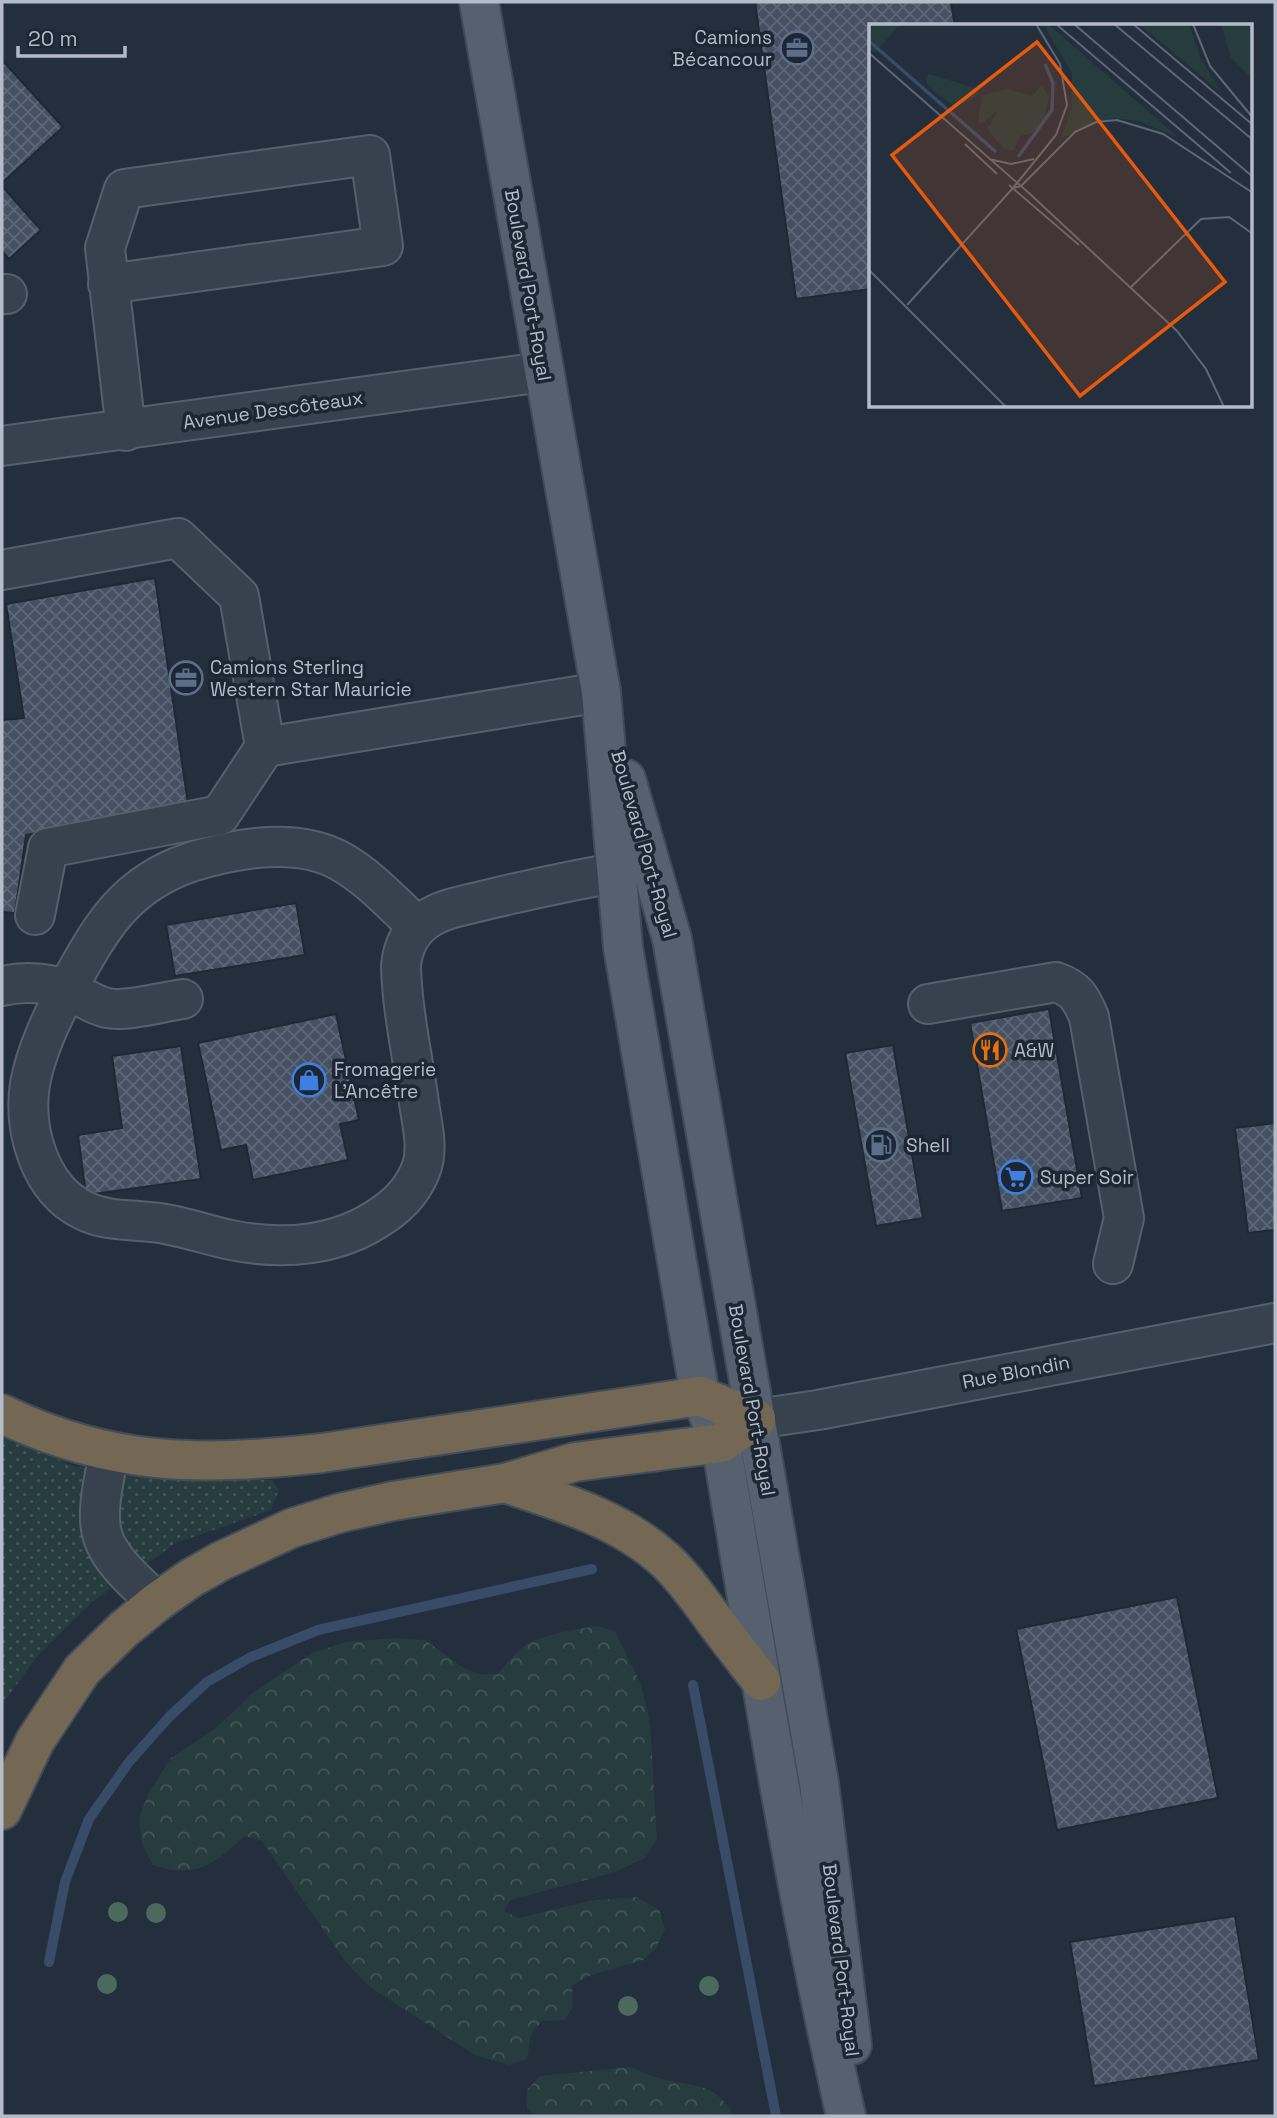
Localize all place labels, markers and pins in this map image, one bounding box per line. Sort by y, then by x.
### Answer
place label: Camions Bécancour [672,25,772,72]
office icon: Camions Bécancour [778,29,816,67]
place label: Camions Sterling Western Star Mauricie [210,655,412,702]
office icon: Camions Sterling Western Star Mauricie [167,659,205,697]
restaurant icon: A&W [971,1031,1009,1069]
place label: A&W [1014,1038,1054,1063]
place label: Fromagerie L'Ancêtre [334,1057,436,1104]
shop icon: Fromagerie L'Ancêtre [290,1061,328,1099]
fuel station icon: Shell [862,1126,900,1164]
place label: Shell [906,1133,950,1158]
supermarket icon: Super Soir [997,1158,1035,1196]
place label: Super Soir [1040,1165,1134,1190]

